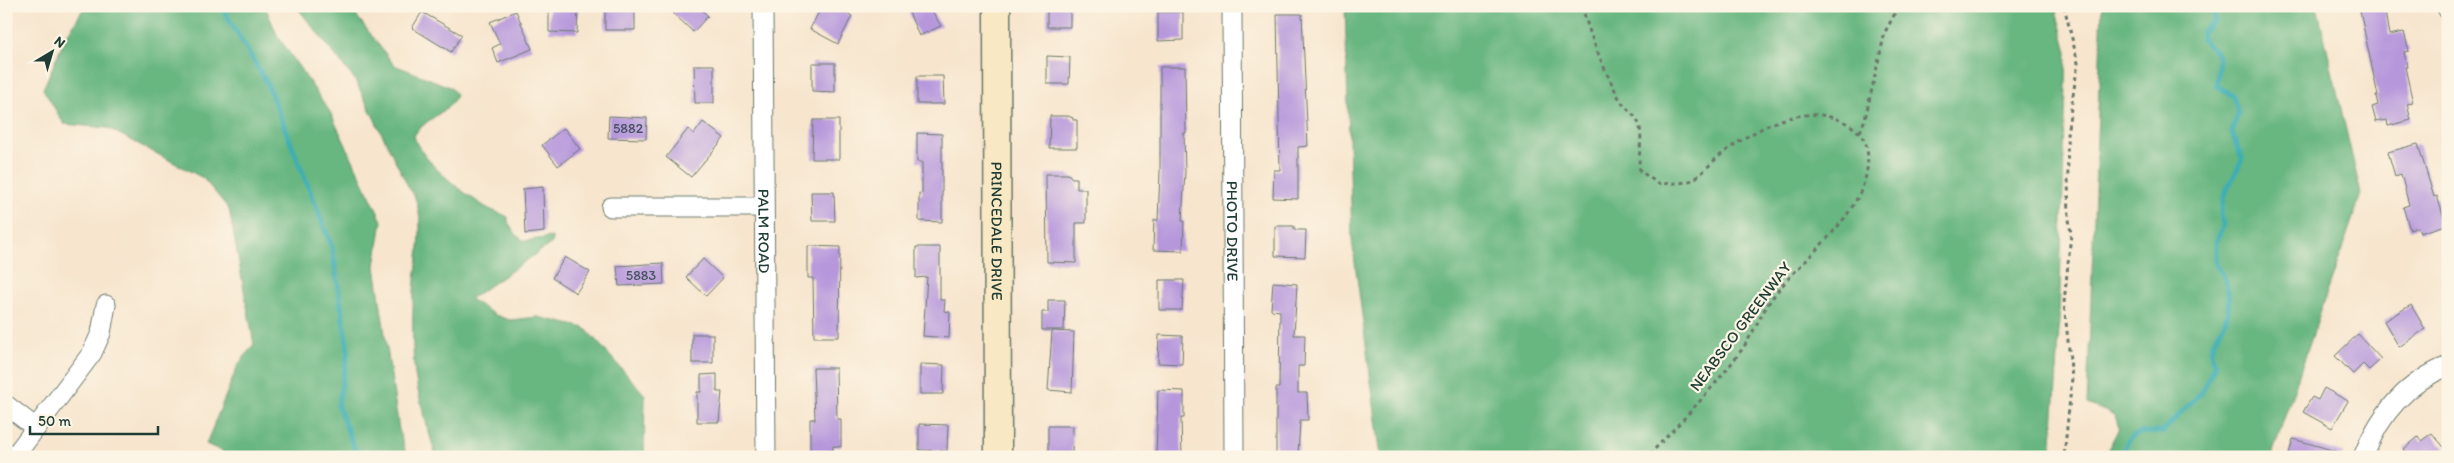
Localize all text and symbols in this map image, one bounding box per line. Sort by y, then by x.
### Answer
north arrow [28,28,78,78]
text: N [51,33,69,52]
house number: 5882 [613,120,644,137]
street label: PRINCEDALE DRIVE [987,161,1007,301]
street label: PHOTO DRIVE [1223,181,1242,282]
street label: PALM ROAD [754,189,774,273]
street label: NEABSCO GREENWAY [1686,258,1795,395]
house number: 5883 [626,267,657,284]
scale bar [30,403,158,435]
text: 50 m [38,412,71,430]

